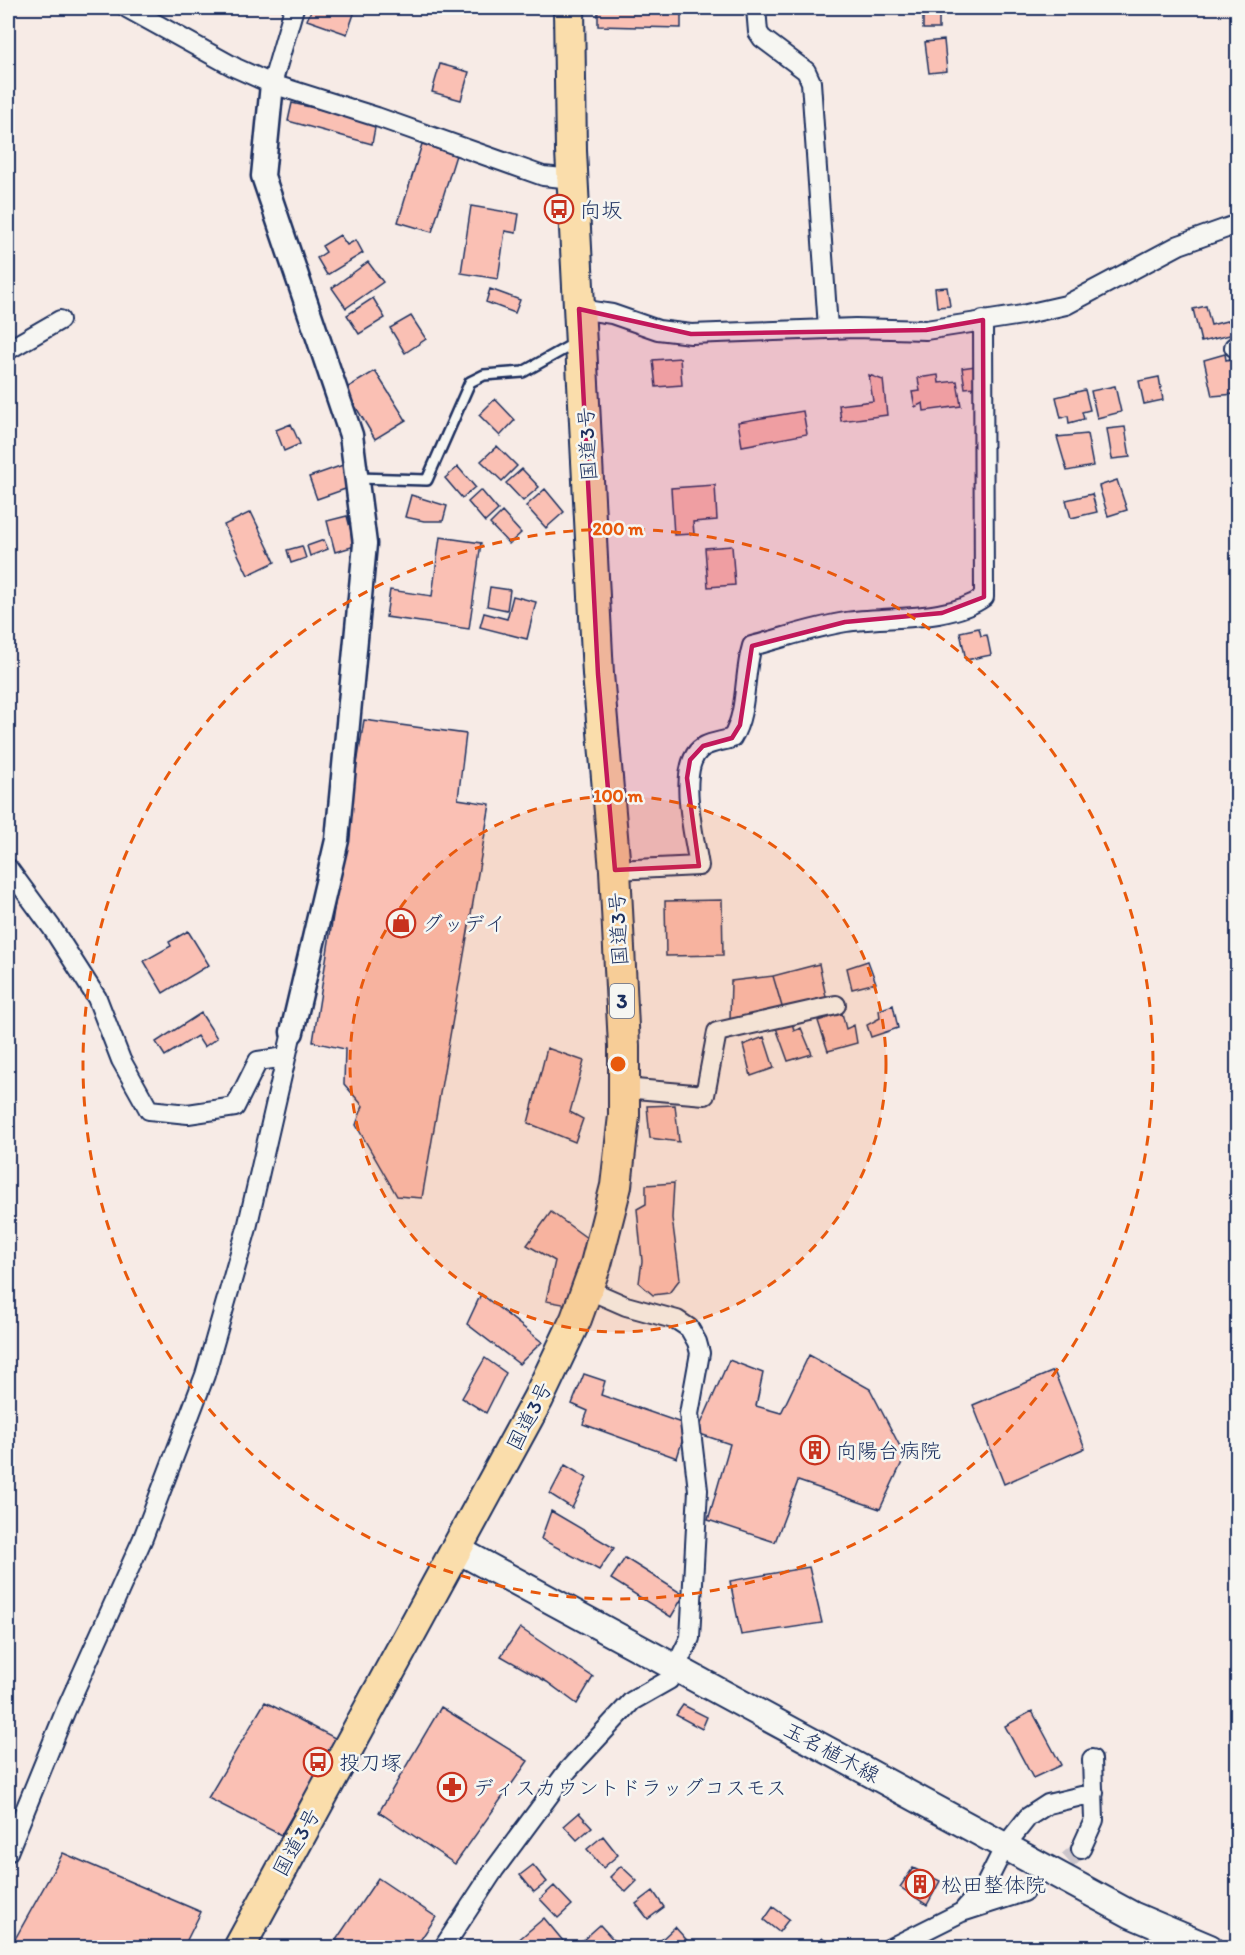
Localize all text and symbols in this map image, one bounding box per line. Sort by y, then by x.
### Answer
bus stop icon: 向坂 [543,193,575,225]
place label: 向坂 [580,197,622,222]
street label: 国道3号 [573,406,601,482]
text: 200 m [593,518,644,540]
text: 100 m [593,785,644,807]
street label: 国道3号 [604,891,632,967]
shop icon: グッデイ [385,907,417,939]
place label: グッデイ [422,911,505,936]
road number: 3 [610,984,634,1018]
centre of rings [608,1054,628,1074]
street label: 国道3号 [501,1377,557,1455]
building icon: 向陽台病院 [799,1434,831,1466]
place label: 向陽台病院 [836,1438,941,1463]
street label: 玉名植木線 [780,1716,884,1788]
bus stop icon: 投刀塚 [302,1746,334,1778]
place label: 投刀塚 [339,1750,402,1775]
pharmacy icon: ディスカウントドラッグコスモス [436,1771,468,1803]
place label: ディスカウントドラッグコスモス [473,1775,787,1800]
street label: 国道3号 [267,1803,325,1881]
building icon: 松田整体院 [904,1868,936,1900]
place label: 松田整体院 [941,1872,1046,1897]

